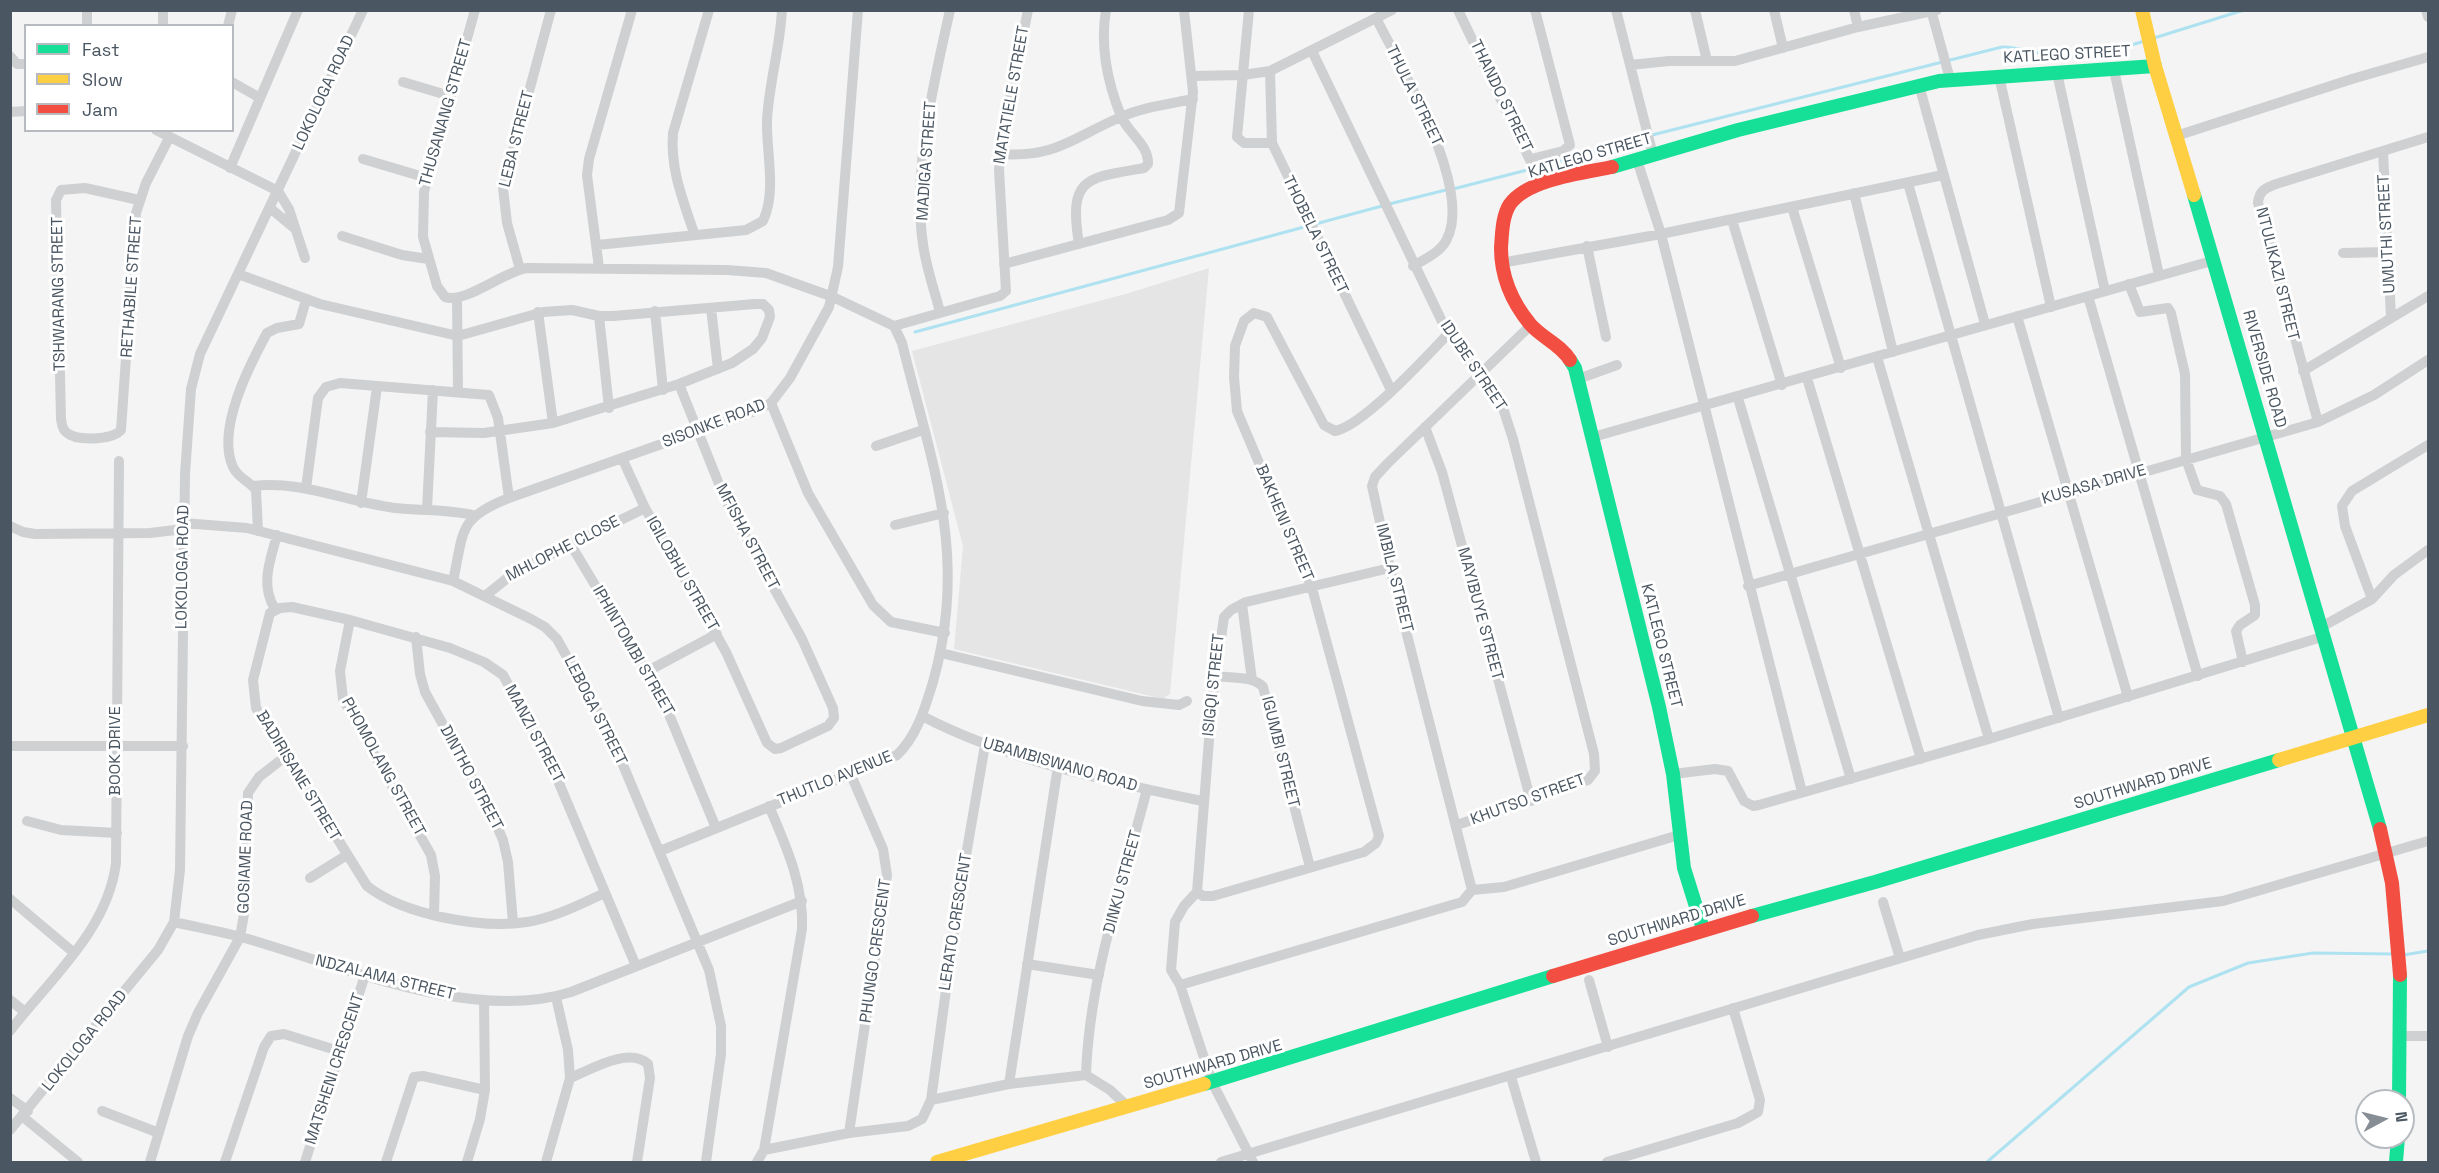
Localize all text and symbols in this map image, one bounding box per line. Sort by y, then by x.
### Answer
legend [24,24,234,132]
street label: MATATIELE STREET [990,24,1034,166]
street label: LOKOLOGA ROAD [289,33,359,153]
street label: THUSANANG STREET [416,37,476,189]
street label: THANDO STREET [1466,37,1536,155]
text: Fast [82,38,119,61]
street label: THULA STREET [1381,42,1447,150]
street label: KATLEGO STREET [2003,42,2131,68]
text: Slow [82,68,123,91]
street label: LEBA STREET [496,89,538,189]
text: Jam [82,98,118,121]
street label: MADIGA STREET [913,101,941,221]
street label: KATLEGO STREET [1526,129,1654,183]
street label: THOBELA STREET [1278,173,1352,297]
street label: UMUTHI STREET [2374,174,2400,294]
street label: NTULIKAZI STREET [2251,205,2303,343]
street label: TSHWARANG STREET [48,216,70,372]
street label: RETHABILE STREET [117,216,147,358]
street label: RIVERSIDE ROAD [2238,308,2290,430]
street label: IDUBE STREET [1436,317,1510,415]
street label: SISONKE ROAD [660,395,768,453]
street label: KUSASA DRIVE [2040,461,2148,509]
street label: BAKHENI STREET [1251,462,1317,584]
street label: MFISHA STREET [711,481,783,593]
street label: LOKOLOGA ROAD [172,505,194,629]
street label: MHLOPHE CLOSE [503,512,623,586]
street label: IGILOBHU STREET [641,513,723,635]
street label: IMBILA STREET [1371,522,1417,634]
street label: MAYIBUYE STREET [1453,545,1507,683]
street label: KATLEGO STREET [1636,582,1686,710]
street label: IPHINTOMBI STREET [588,583,678,719]
street label: ISIGQI STREET [1199,633,1229,737]
street label: LEBOGA STREET [559,653,631,769]
street label: MANZI STREET [500,682,568,786]
street label: PHOMOLANG STREET [337,694,429,840]
street label: IGUMBI STREET [1257,694,1303,810]
street label: BOOK DRIVE [106,706,126,796]
street label: BADIRISANE STREET [251,707,345,845]
street label: DINTHO STREET [435,722,507,834]
street label: UBAMBISWANO ROAD [981,734,1139,796]
street label: THUTLO AVENUE [775,747,895,811]
street label: SOUTHWARD DRIVE [2072,754,2214,814]
street label: KHUTSO STREET [1468,770,1588,830]
street label: GOSIAME ROAD [234,800,258,914]
street label: DINKU STREET [1100,828,1146,936]
street label: LERATO CRESCENT [936,852,976,992]
street label: PHUNGO CRESCENT [856,878,896,1024]
street label: SOUTHWARD DRIVE [1606,891,1748,951]
street label: NDZALAMA STREET [313,951,457,1005]
street label: LOKOLOGA ROAD [38,987,132,1095]
street label: MATSHENI CRESCENT [301,991,369,1147]
street label: SOUTHWARD DRIVE [1142,1036,1284,1094]
north arrow [2355,1089,2415,1149]
text: N [2390,1110,2412,1124]

